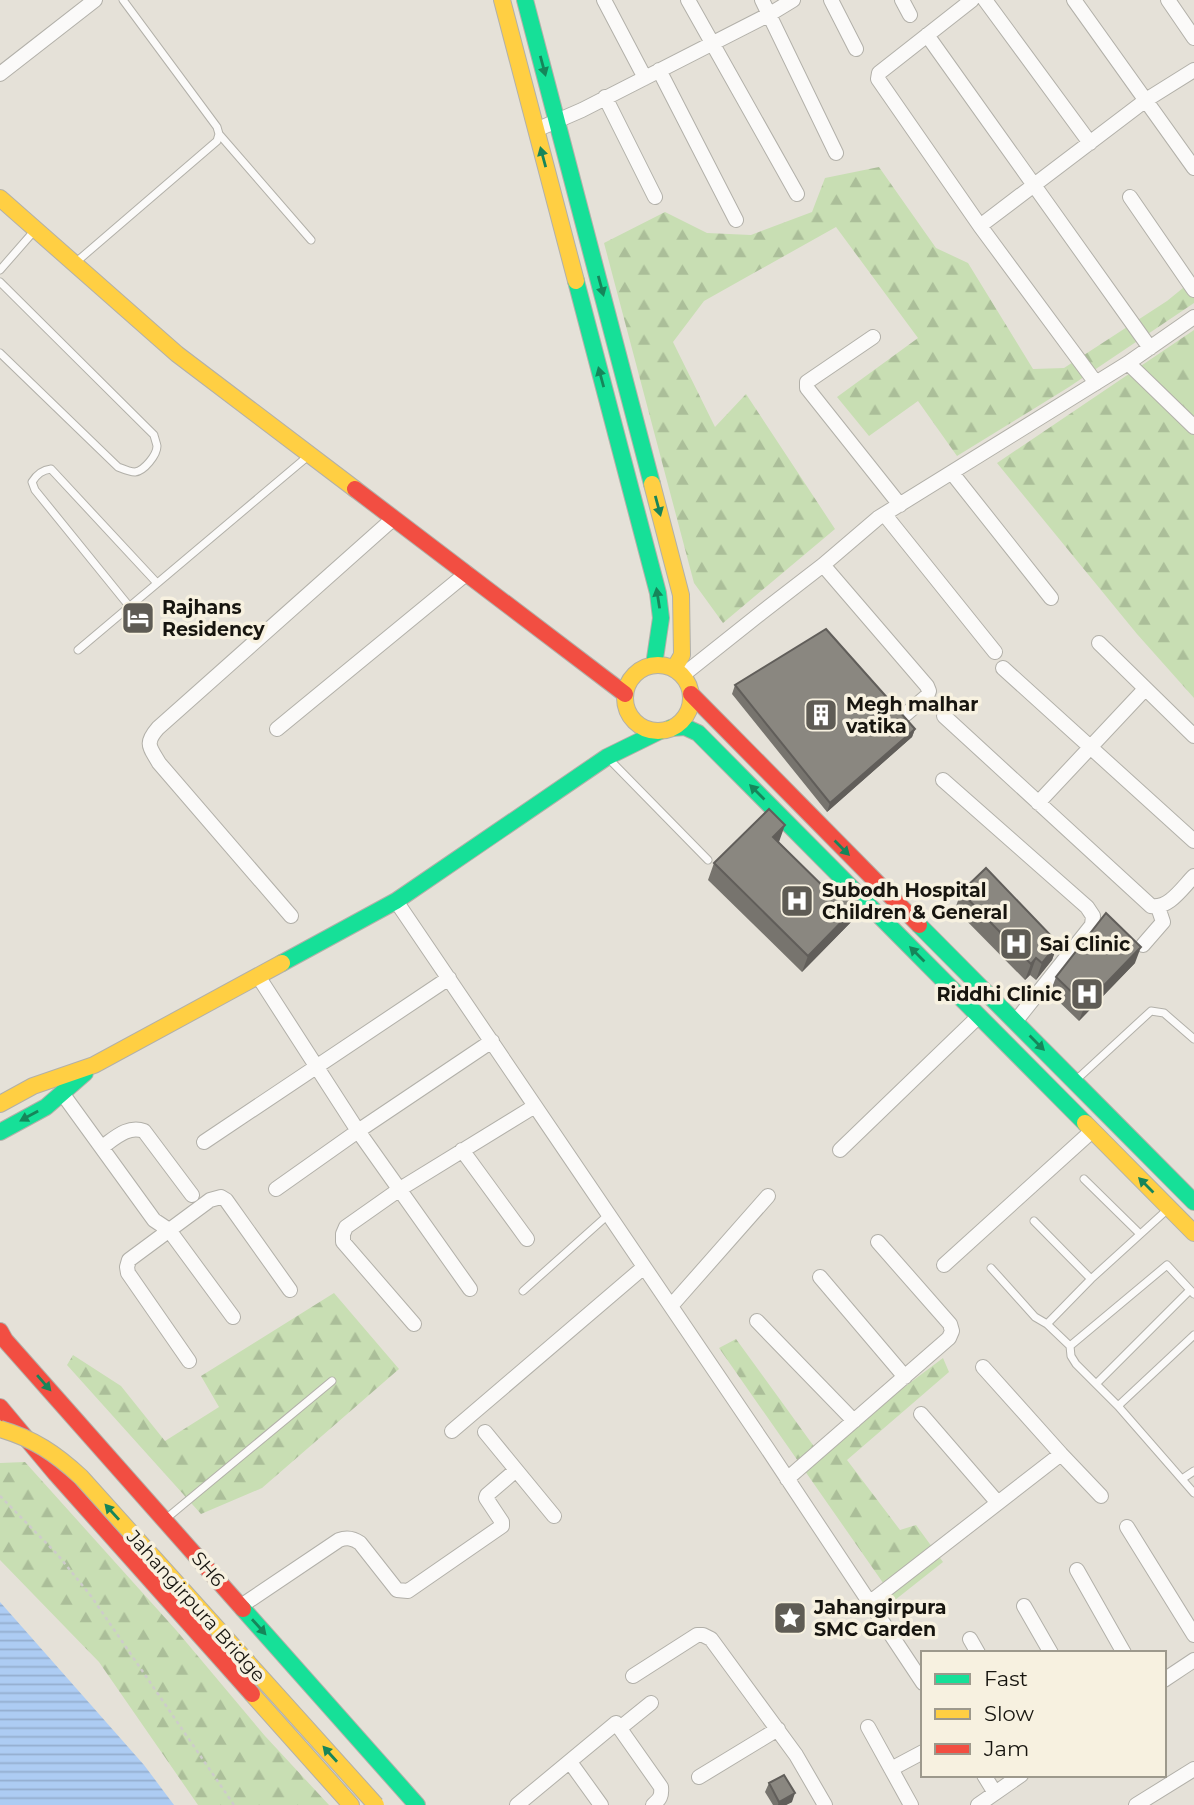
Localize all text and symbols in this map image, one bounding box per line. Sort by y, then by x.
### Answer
one-way arrow [538,55,549,77]
one-way arrow [538,147,548,168]
one-way arrow [596,275,607,297]
one-way arrow [595,366,606,388]
one-way arrow [653,495,664,517]
one-way arrow [652,587,663,609]
place label: Rajhans Residency [162,596,265,641]
hotel icon: Rajhans Residency [119,599,157,637]
place label: Megh malhar vatika [845,693,978,738]
building icon: Megh malhar vatika [802,696,840,734]
one-way arrow [749,784,765,801]
one-way arrow [833,839,850,856]
place label: Subodh Hospital Children & General [822,879,1008,924]
hospital icon: Subodh Hospital Children & General [778,882,816,920]
hospital icon: Sai Clinic [997,925,1035,963]
place label: Sai Clinic [1040,933,1130,956]
one-way arrow [909,946,925,963]
hospital icon: Riddhi Clinic [1068,975,1106,1013]
place label: Riddhi Clinic [937,983,1062,1006]
one-way arrow [1028,1035,1045,1052]
one-way arrow [20,1110,39,1122]
one-way arrow [1138,1177,1154,1193]
one-way arrow [35,1374,51,1391]
one-way arrow [105,1504,121,1521]
street label: Jahangirpura Bridge [121,1525,270,1687]
street label: SH6 [187,1547,229,1591]
place label: Jahangirpura SMC Garden [813,1596,947,1641]
place icon: Jahangirpura SMC Garden [771,1599,809,1637]
one-way arrow [251,1618,267,1636]
legend [921,1651,1166,1777]
text: Fast [984,1666,1028,1691]
text: Slow [984,1701,1034,1726]
text: Jam [983,1736,1029,1761]
one-way arrow [322,1745,338,1763]

